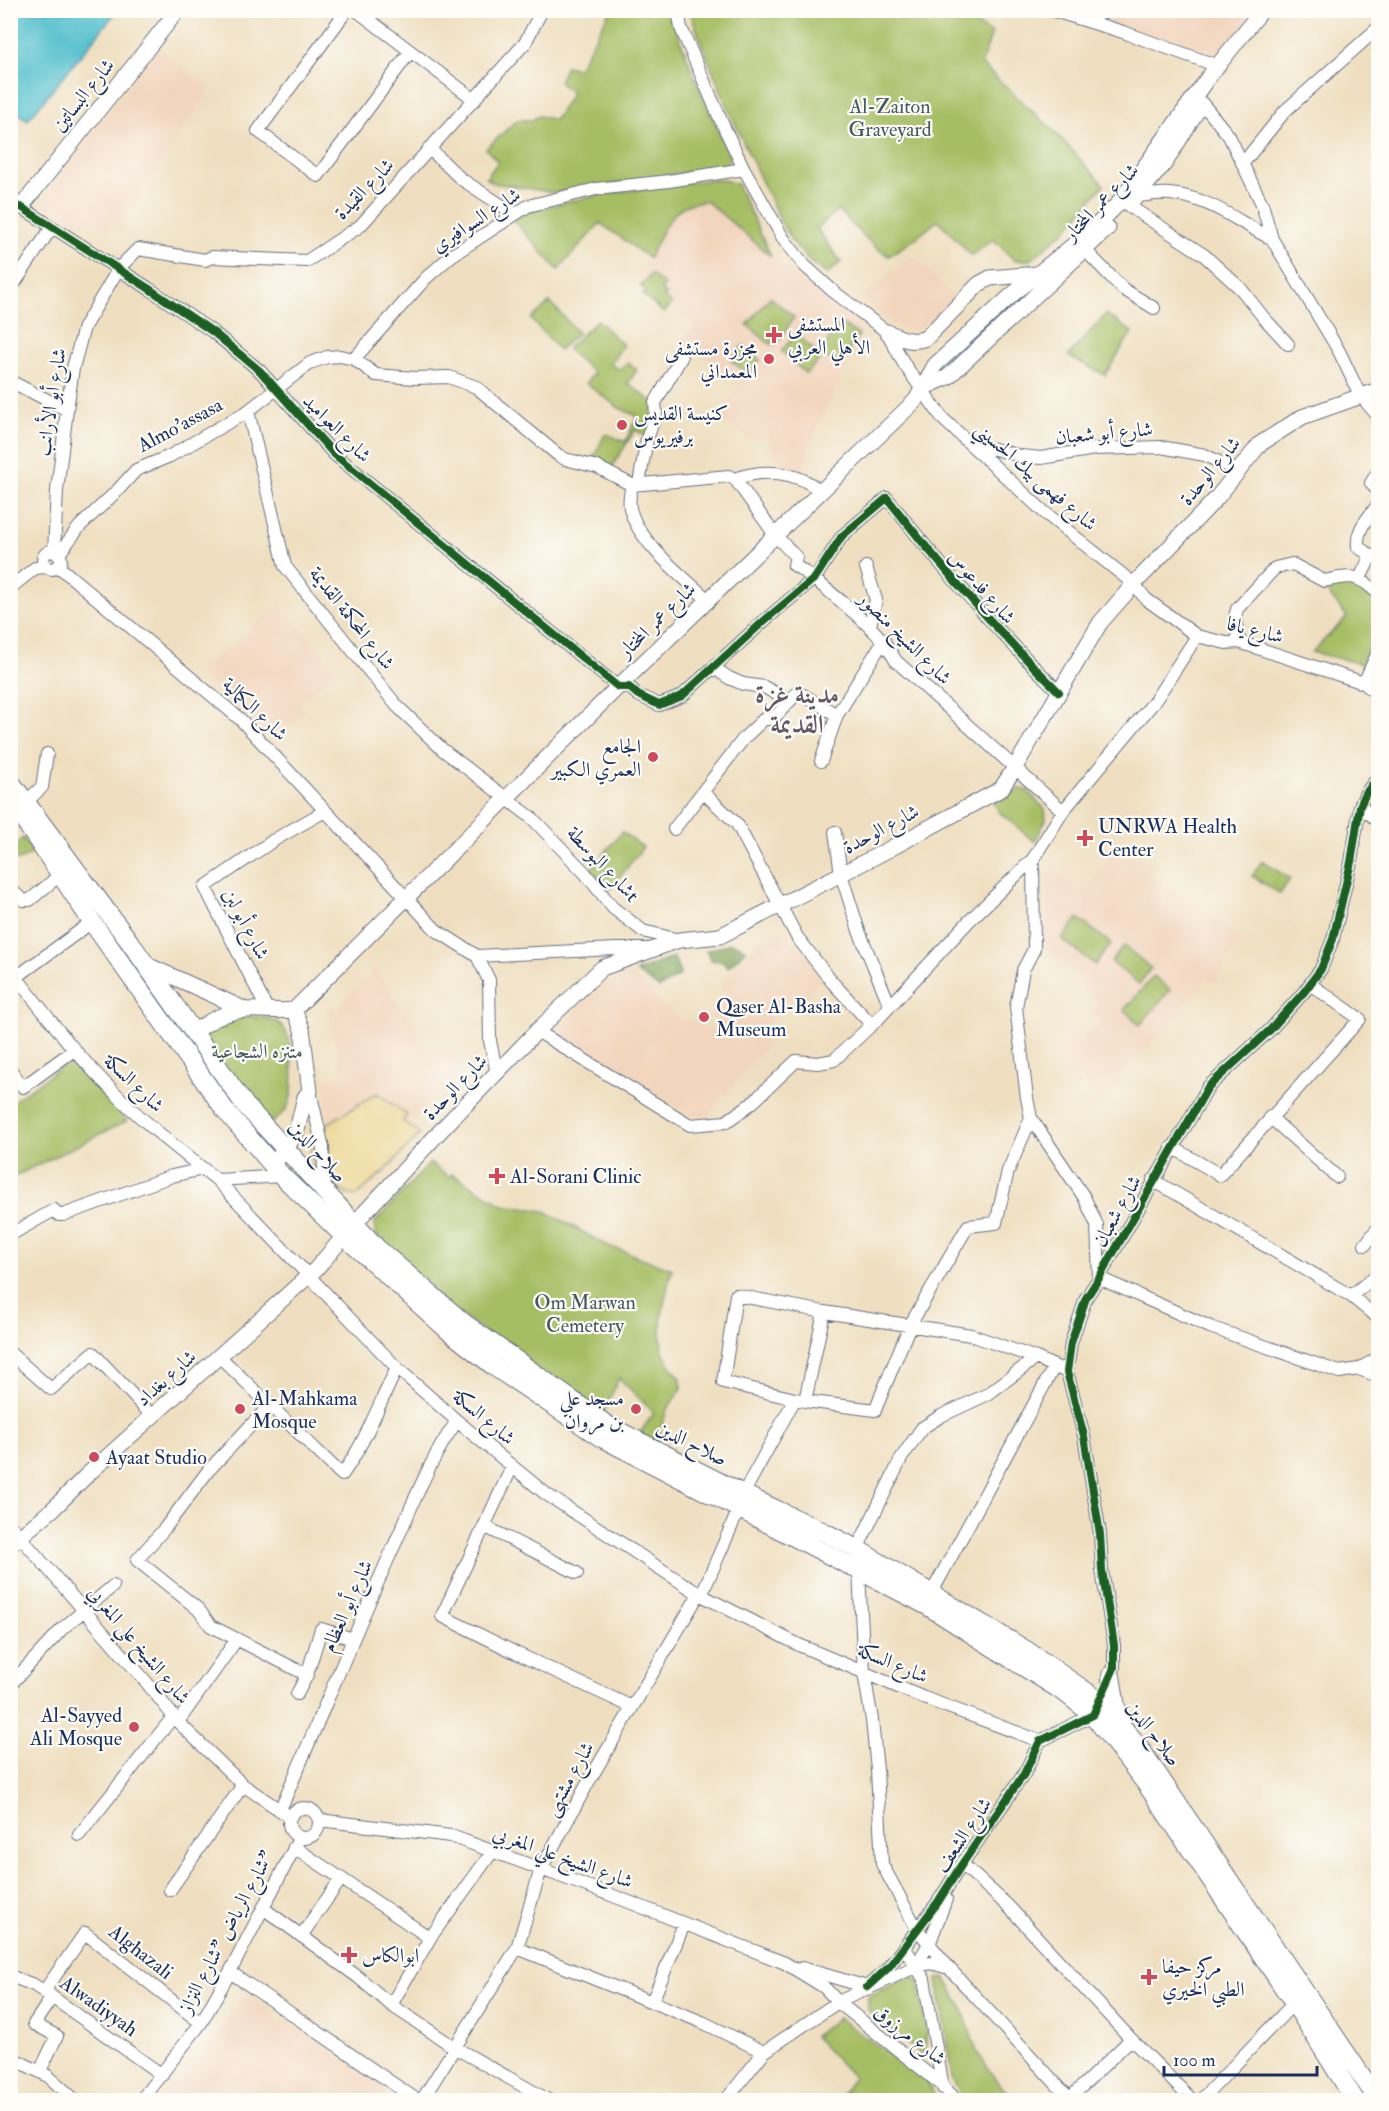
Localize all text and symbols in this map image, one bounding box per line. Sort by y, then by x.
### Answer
street label: شارع البساتين [46,53,124,140]
park label: Al-Zaiton Graveyard [848,94,932,142]
street label: شارع القيدة [329,153,403,228]
street label: شارع عمر المختار [1056,158,1148,251]
street label: شارع السوافيري [427,182,528,262]
place label: المستشفى الأهلي العربي [788,312,870,367]
marker: المستشفى الأهلي العربي [765,326,783,344]
place label: مجزرة مستشفى المعمداني [665,336,757,387]
street label: شارع أبو الأرانب [27,346,77,459]
marker: مجزرة مستشفى المعمداني [762,352,776,366]
street label: شارع العواميد [294,388,377,471]
street label: Almo'assasa [132,392,228,458]
place label: كنيسة القديس برفيريوس [634,401,729,449]
street label: شارع أبو شعبان [1054,414,1154,455]
street label: شارع فهمى بيك الحسيني [966,416,1103,541]
marker: كنيسة القديس برفيريوس [615,418,629,432]
street label: شارع الوحدة [1174,431,1250,514]
street label: شارع فدعوس [939,545,1021,633]
street label: شارع المحكمة القديمة [300,561,400,678]
street label: شارع عمر المختار [611,577,705,668]
street label: شارع الشيخ منصور [848,585,957,694]
street label: شارع يافا [1223,611,1286,654]
street label: شارع الكمالية [213,672,293,750]
district label: مدينة غزة القديمة [755,679,839,741]
place label: الجامع العمري الكبير [549,734,641,785]
marker: الجامع العمري الكبير [646,750,660,764]
street label: شارع الوحدة [839,799,926,864]
place label: UNRWA Health Center [1098,814,1237,862]
street label: شارع البوسطةt [558,821,645,911]
marker: UNRWA Health Center [1076,829,1094,847]
street label: شارع أبو لبن [212,883,277,966]
place label: Qaser Al-Basha Museum [716,994,842,1042]
marker: Qaser Al-Basha Museum [697,1010,711,1024]
park label: متنزه الشجاعية [211,1039,303,1064]
street label: شارع السكة [94,1048,169,1121]
street label: شارع الوحدة [417,1049,496,1129]
street label: صلاح الدين [279,1114,353,1191]
place label: Al-Sorani Clinic [509,1164,641,1189]
marker: Al-Sorani Clinic [488,1167,506,1185]
street label: شارع شعبان [1087,1171,1151,1254]
park label: Om Marwan Cemetery [534,1290,636,1338]
street label: شارع بغداد [131,1344,205,1415]
street label: شارع السكة [444,1383,520,1454]
place label: Al-Mahkama Mosque [251,1386,358,1434]
place label: مسجد علي بن مروان [559,1386,624,1435]
marker: Al-Mahkama Mosque [233,1402,247,1416]
marker: مسجد علي بن مروان [629,1402,643,1416]
street label: صلاح الدين [650,1415,732,1476]
place label: Ayaat Studio [105,1445,207,1470]
marker: Ayaat Studio [87,1450,101,1464]
street label: شارع أبو العظام [314,1555,383,1658]
street label: شارع الشيخ علي المغربي [77,1581,196,1714]
street label: شارع السكة [851,1637,932,1694]
street label: صلاح الدين [1117,1695,1187,1774]
place label: Al-Sayyed Ali Mosque [29,1703,122,1751]
marker: Al-Sayyed Ali Mosque [127,1720,141,1734]
street label: شارع مشتهى [538,1737,604,1823]
street label: شارع الشعف [929,1793,1001,1880]
street label: شارع الشيخ علي المغربي [487,1820,636,1901]
street label: شارع الرياض "شارع النزاز" [172,1846,284,2022]
street label: Alghazali [103,1919,178,1985]
place label: ابوالكاس [362,1943,419,1968]
marker: ابوالكاس [340,1946,358,1964]
place label: مركز حيفا الطبي الخيري [1162,1954,1245,2008]
marker: مركز حيفا الطبي الخيري [1140,1968,1158,1986]
street label: Alwadiyyah [54,1970,143,2042]
street label: شارع مرزوق [866,1999,951,2075]
scale bar [1164,2039,1317,2077]
text: 100 m [1173,2049,1216,2072]

